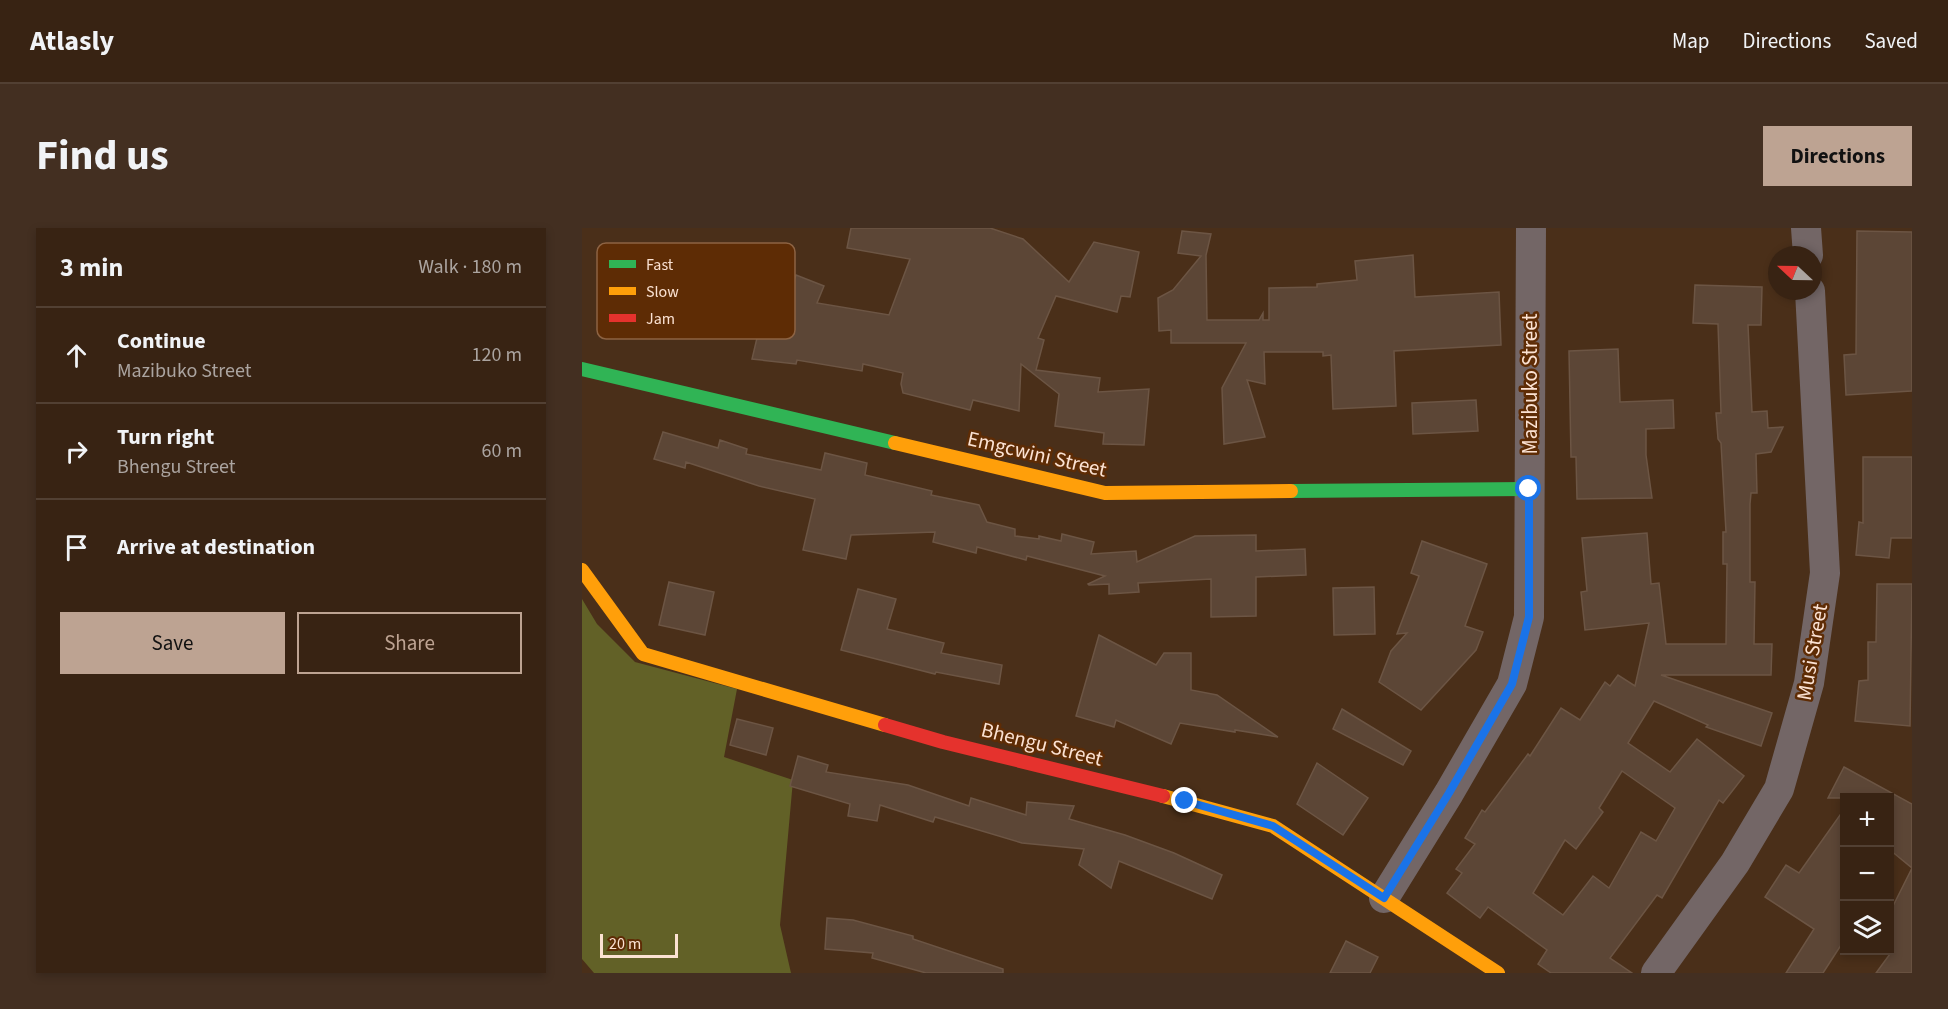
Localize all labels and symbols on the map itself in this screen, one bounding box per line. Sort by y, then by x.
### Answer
legend [597,243,795,339]
north arrow [1768,246,1822,300]
text: Fast [646,254,674,276]
text: Slow [646,281,679,303]
text: Jam [646,308,675,330]
street label: Mazibuko Street [1515,313,1545,455]
street label: Emgcwini Street [964,423,1110,485]
route start [1515,475,1541,501]
street label: Musi Street [1789,601,1835,703]
street label: Bhengu Street [978,714,1106,774]
route end [1171,787,1197,813]
scale bar [600,931,678,958]

